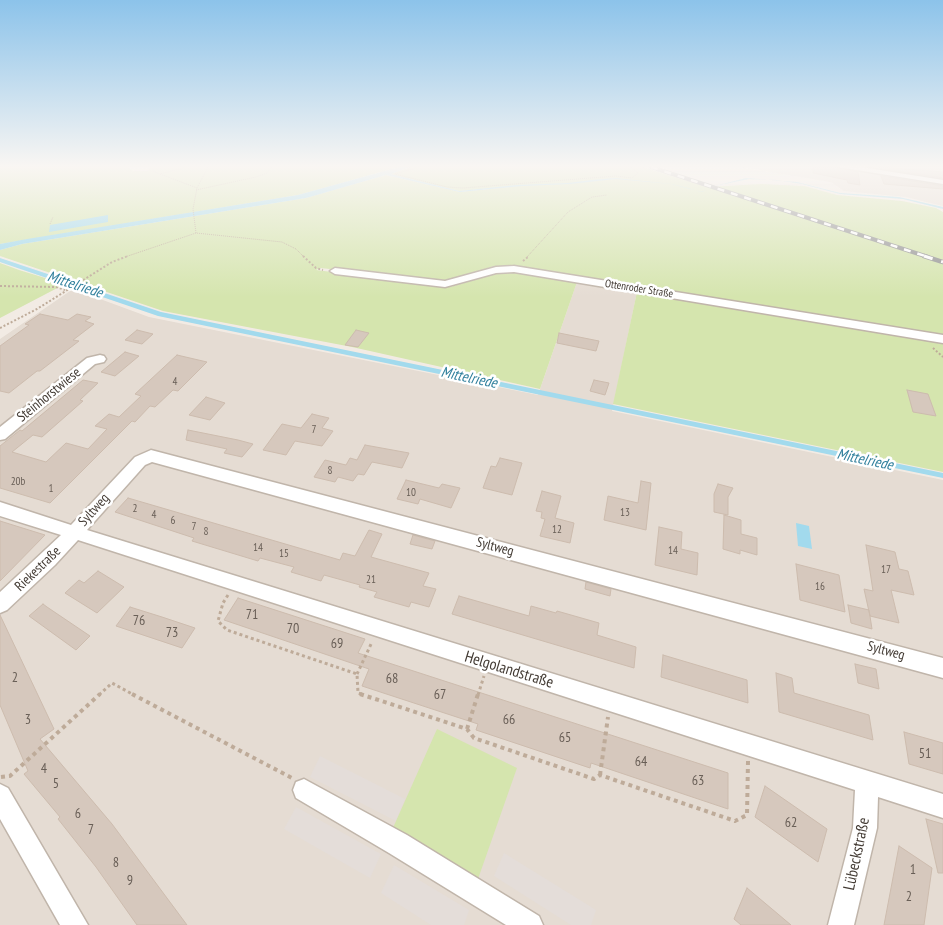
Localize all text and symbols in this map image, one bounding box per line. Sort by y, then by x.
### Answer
water label: Mittelriede [45,268,105,302]
street label: Ottenroder Straße [604,277,674,301]
water label: Mittelriede [439,363,499,393]
street label: Steinhorstwiese [14,364,84,426]
house number: 4 [173,375,177,389]
house number: 7 [312,423,316,437]
water label: Mittelriede [835,445,895,475]
house number: 8 [328,464,332,478]
house number: 20b [11,475,25,489]
house number: 1 [49,482,53,496]
house number: 10 [406,486,416,500]
street label: Syltweg [75,490,113,530]
house number: 2 [133,502,137,516]
house number: 13 [620,506,630,520]
house number: 4 [152,508,156,522]
house number: 6 [171,514,175,528]
house number: 7 [192,520,196,534]
house number: 12 [552,523,562,537]
house number: 8 [204,525,208,539]
street label: Syltweg [474,534,516,560]
house number: 14 [253,541,263,555]
street label: Riekestraße [12,543,64,595]
house number: 14 [668,544,678,558]
house number: 15 [279,547,289,561]
house number: 17 [881,563,891,577]
house number: 21 [366,573,376,587]
house number: 16 [815,580,825,594]
house number: 71 [246,607,258,623]
house number: 76 [133,613,145,629]
house number: 70 [287,621,299,637]
house number: 73 [166,625,178,641]
house number: 69 [331,636,343,652]
street label: Syltweg [865,638,907,664]
street label: Helgolandstraße [462,647,556,693]
house number: 2 [12,670,18,686]
house number: 68 [386,671,398,687]
house number: 67 [434,687,446,703]
house number: 3 [25,712,31,728]
house number: 66 [503,712,515,728]
house number: 65 [559,730,571,746]
house number: 51 [919,746,931,762]
house number: 64 [635,754,647,770]
house number: 4 [41,761,47,777]
house number: 63 [692,773,704,789]
house number: 5 [53,776,59,792]
house number: 6 [75,806,81,822]
house number: 62 [785,815,797,831]
street label: Lübeckstraße [840,816,874,892]
house number: 7 [88,822,94,838]
house number: 8 [113,855,119,871]
house number: 1 [910,862,916,878]
house number: 9 [127,873,133,889]
house number: 2 [906,889,912,905]

